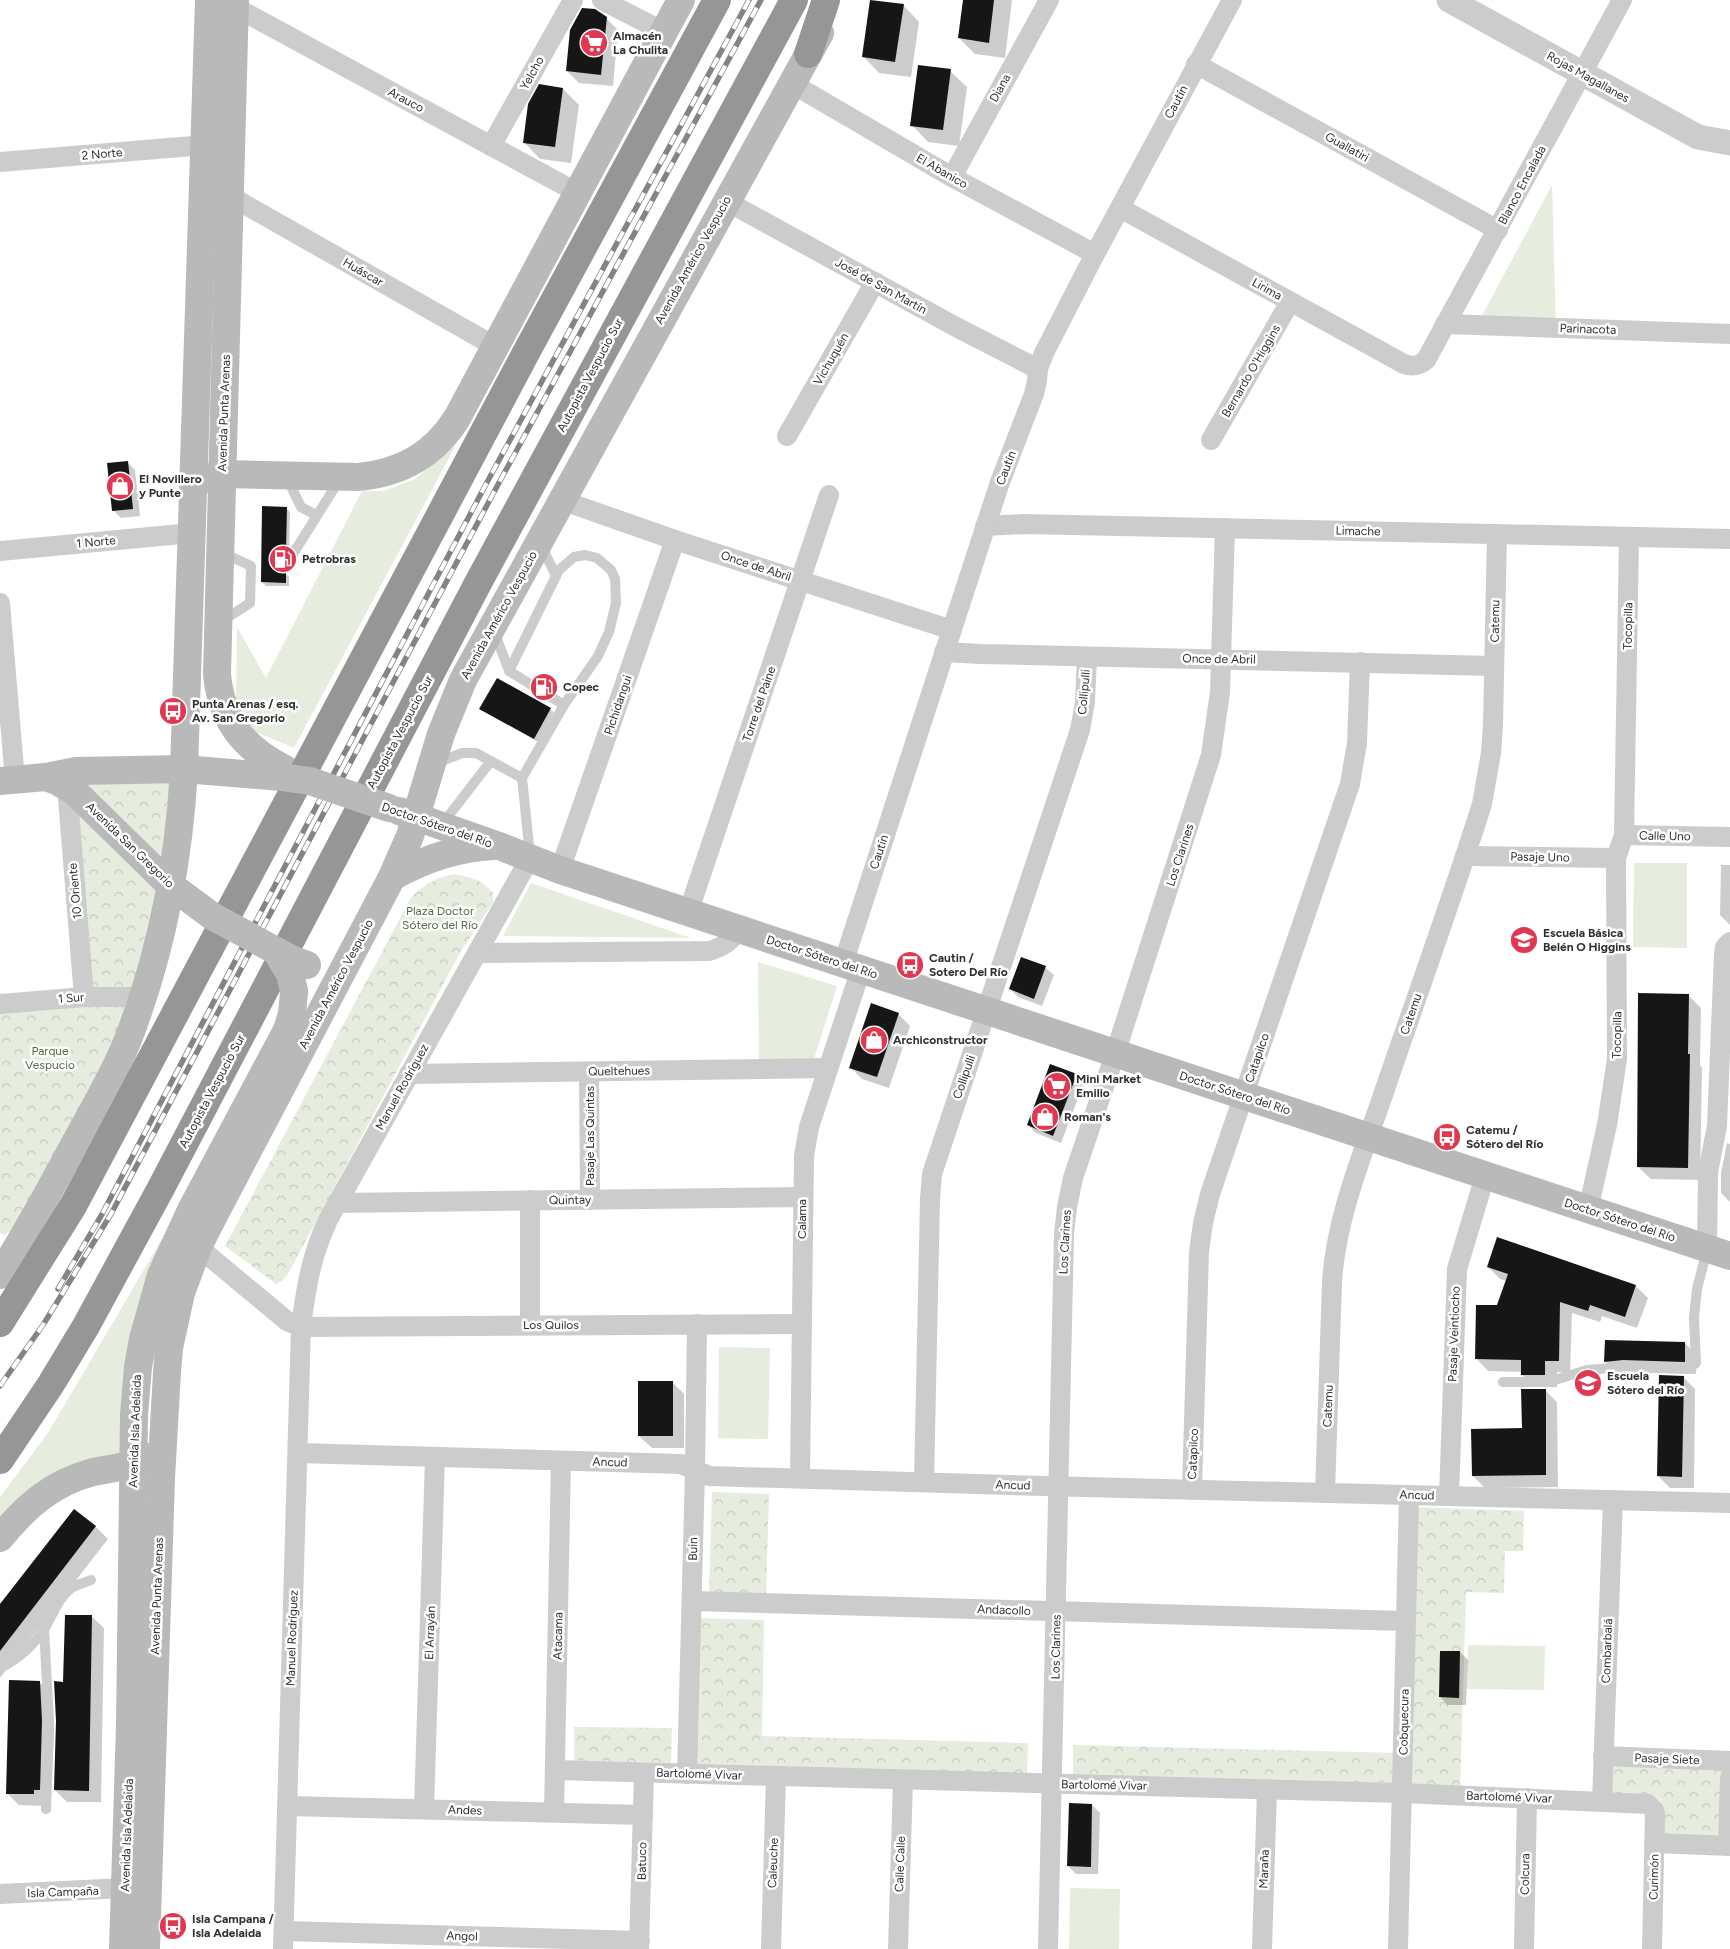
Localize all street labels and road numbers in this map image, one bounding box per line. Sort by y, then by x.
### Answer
street label: Rojas Magallanes [1544,49,1632,106]
street label: Yelcho [517,54,547,92]
street label: Diana [987,71,1013,105]
street label: Cautín [1161,83,1191,121]
street label: Arauco [386,85,426,115]
street label: Guallatiri [1323,129,1371,165]
street label: Blanco Encalada [1495,143,1549,227]
street label: 2 Norte [81,145,123,163]
street label: El Abanico [914,151,970,191]
street label: Avenida Américo Vespucio [652,193,734,327]
street label: Huáscar [340,255,386,289]
street label: José de San Martín [833,255,929,317]
street label: Lirima [1250,275,1284,303]
street label: Autopista Vespucio Sur [554,316,626,434]
street label: Parinacota [1559,321,1617,337]
street label: Bernardo O'Higgins [1219,322,1283,420]
street label: Vichuquén [810,330,852,388]
street label: Avenida Punta Arenas [215,354,233,472]
street label: Cautín [993,449,1019,487]
street label: Limache [1335,524,1381,538]
street label: 1 Norte [76,533,117,551]
street label: Avenida Américo Vespucio [458,548,540,682]
street label: Once de Abril [719,548,793,584]
street label: Catemu [1488,600,1502,642]
street label: Tocopilla [1621,602,1635,650]
street label: Once de Abril [1182,651,1256,667]
street label: Torre del Paine [740,664,779,743]
street label: Collipulli [1075,669,1093,715]
street label: Autopista Vespucio Sur [364,673,436,791]
street label: Pichidangui [601,673,635,737]
street label: Avenida San Gregorio [83,799,177,891]
street label: Doctor Sótero del Río [380,799,494,851]
street label: Los Clarines [1163,822,1197,888]
street label: Calle Uno [1639,829,1691,843]
street label: Cautín [867,833,891,871]
street label: Pasaje Uno [1510,849,1570,865]
street label: 10 Oriente [66,862,84,920]
street label: Avenida Américo Vespucio [296,917,376,1051]
street label: Doctor Sótero del Río [765,932,879,982]
street label: 1 Sur [57,990,85,1006]
street label: Catemu [1397,992,1425,1036]
street label: Tocopilla [1610,1011,1624,1059]
street label: Catapilco [1242,1031,1272,1085]
street label: Autopista Vespucio Sur [176,1032,248,1150]
street label: Manuel Rodríguez [373,1041,432,1133]
street label: Collipulli [950,1053,978,1101]
street label: Queltehues [588,1063,650,1079]
street label: Doctor Sótero del Río [1178,1068,1292,1118]
street label: Pasaje Las Quintas [583,1086,597,1186]
street label: Quintay [549,1193,592,1207]
street label: Doctor Sótero del Río [1563,1195,1677,1245]
street label: Calama [795,1199,809,1239]
street label: Los Clarines [1056,1209,1074,1275]
street label: Pasaje Veintiocho [1445,1286,1463,1382]
street label: Los Quilos [523,1318,579,1332]
street label: Avenida Isla Adelaida [126,1374,144,1488]
street label: Catemu [1320,1384,1336,1428]
street label: Catapilco [1185,1428,1201,1480]
street label: Ancud [592,1454,628,1470]
street label: Ancud [995,1477,1031,1493]
street label: Ancud [1399,1487,1435,1503]
street label: Avenida Punta Arenas [148,1537,166,1655]
street label: Buin [686,1537,700,1561]
street label: Manuel Rodríguez [283,1590,301,1686]
street label: Andacollo [977,1602,1031,1618]
street label: El Arrayán [422,1605,438,1660]
street label: Atacama [551,1612,565,1660]
street label: Los Clarines [1048,1614,1064,1680]
street label: Combarbalá [1599,1618,1615,1684]
street label: Cobquecura [1396,1689,1412,1755]
street label: Pasaje Siete [1634,1751,1700,1767]
street label: Bartolomé Vivar [656,1766,742,1782]
street label: Bartolomé Vivar [1061,1777,1147,1793]
street label: Avenida Isla Adelaida [118,1778,136,1892]
street label: Bartolomé Vivar [1466,1789,1552,1805]
street label: Andes [448,1802,483,1818]
street label: Calle Calle [892,1835,908,1892]
street label: Caleuche [765,1837,781,1888]
street label: Batuco [635,1842,649,1880]
street label: Maraña [1256,1849,1272,1889]
street label: Colcura [1518,1853,1532,1895]
street label: Curimón [1647,1854,1661,1900]
street label: Isla Campaña [27,1884,99,1900]
street label: Angol [446,1928,478,1944]

